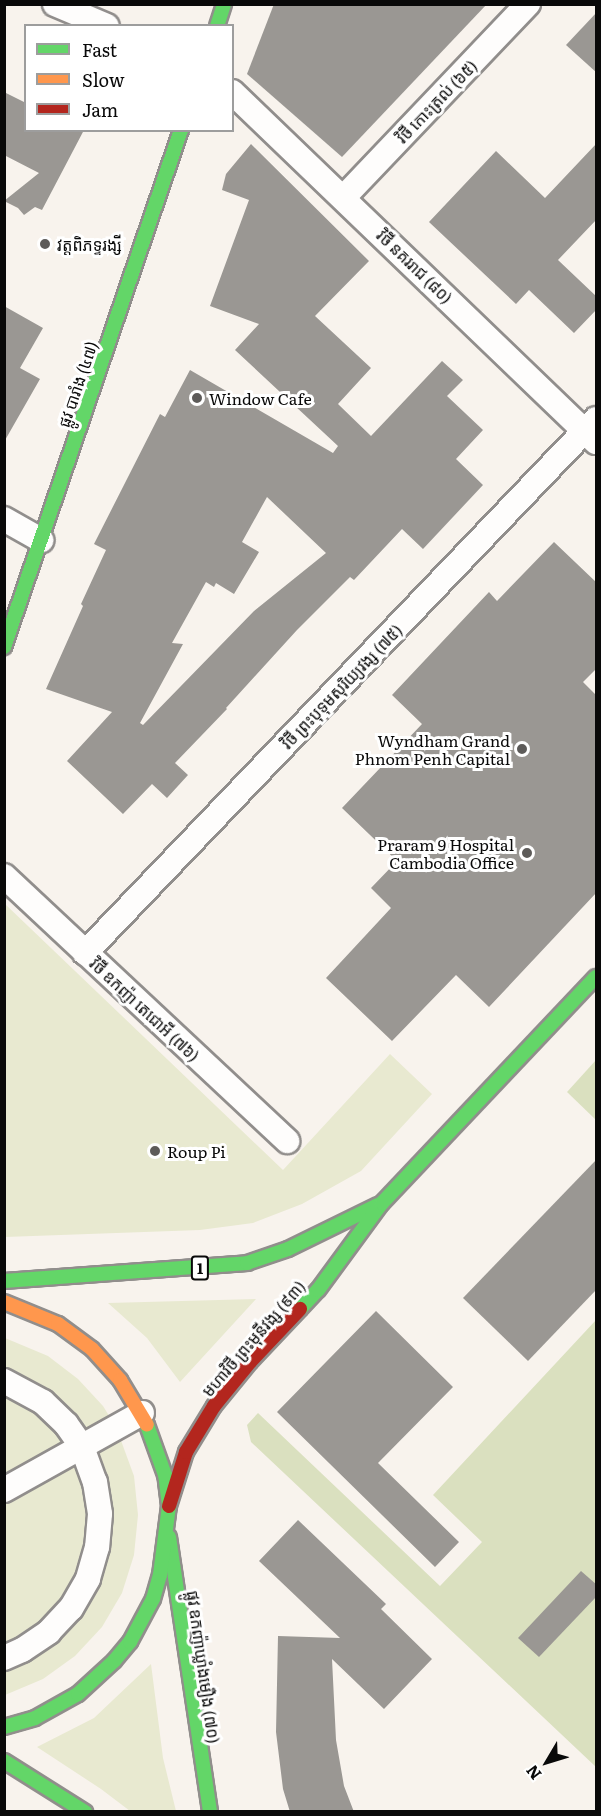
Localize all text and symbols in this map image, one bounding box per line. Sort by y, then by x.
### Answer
legend [24,24,234,132]
text: Fast [82,36,117,63]
street label: វិថី កោះត្រល់ (៦៥) [392,56,480,146]
text: Slow [82,66,124,93]
text: Jam [82,96,118,123]
street label: វិថី នគររាជ (៨០) [373,225,457,307]
place label: វត្តពិភទ្ទរង្សី [57,234,122,254]
marker: វត្តពិភទ្ទរង្សី [38,237,52,251]
street label: ផ្លូវ បារាំង (៤៧) [53,338,101,430]
place label: Window Cafe [209,388,312,408]
marker: Window Cafe [190,391,204,405]
street label: វិថី ព្រះបុទុមសុរិយ្យវង្ស (៧៥) [277,620,405,752]
place label: Wyndham Grand Phnom Penh Capital [355,730,510,768]
marker: Wyndham Grand Phnom Penh Capital [515,742,529,756]
place label: Praram 9 Hospital Cambodia Office [377,834,514,872]
marker: Praram 9 Hospital Cambodia Office [518,844,536,862]
street label: វិថី ឧកញ៉ា តេជោអី (៧៦) [86,953,204,1065]
place label: Roup Pi [167,1141,226,1161]
marker: Roup Pi [148,1144,162,1158]
road number: 1 [190,1256,210,1280]
street label: មហាវិថី ព្រះមុនីវង្ស (៩៣) [197,1276,309,1400]
street label: ផ្លូវ ឧកញ៉ាឃ្លាំងមឿង (៧០) [184,1589,224,1745]
north arrow [517,1732,577,1792]
text: N [519,1760,546,1786]

